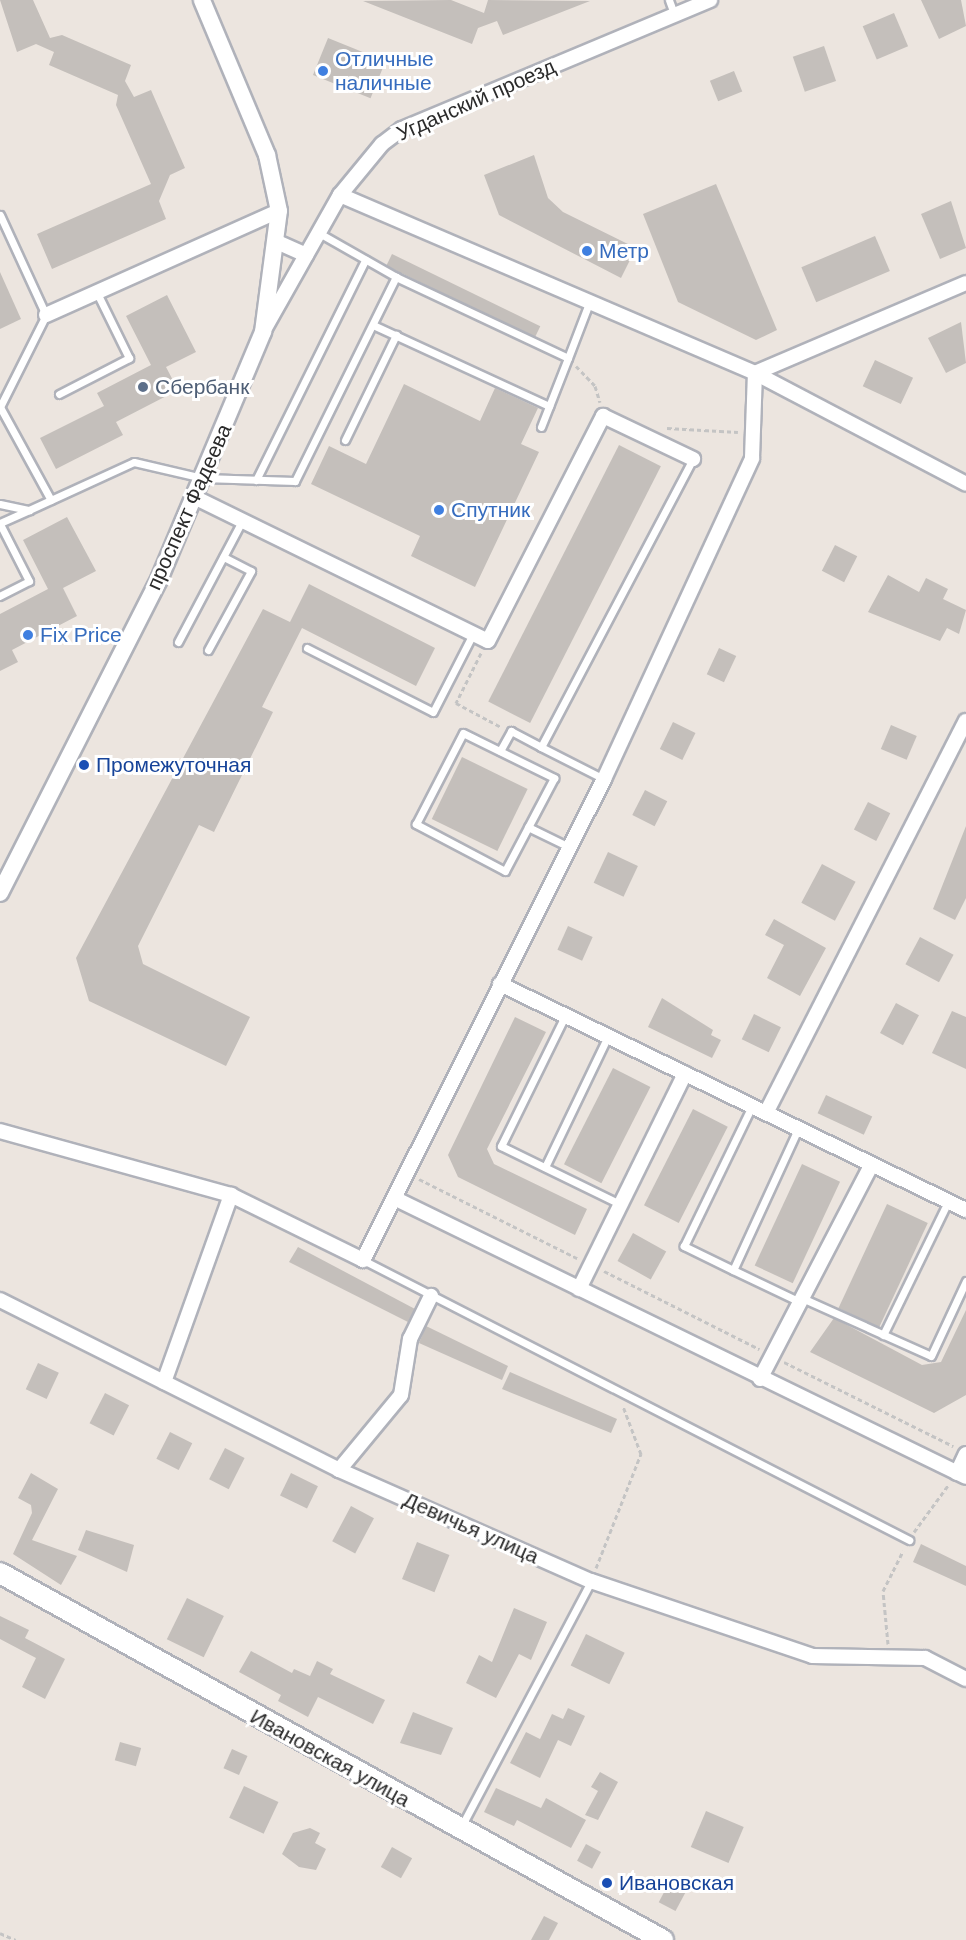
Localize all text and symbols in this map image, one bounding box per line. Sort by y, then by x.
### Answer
place label: Отличные наличные [335,46,434,96]
street label: Угданский проезд [393,54,559,146]
marker: Отличные наличные [316,64,330,78]
place label: Метр [599,238,649,264]
marker: Метр [580,244,594,258]
place label: Сбербанк [155,374,249,400]
marker: Сбербанк [136,380,150,394]
street label: проспект Фадеева [141,420,237,594]
place label: Спутник [451,497,530,523]
marker: Спутник [432,503,446,517]
place label: Fix Price [40,622,122,648]
marker: Fix Price [21,628,35,642]
place label: Промежуточная [96,752,251,778]
marker: Промежуточная [77,758,91,772]
street label: Девичья улица [399,1487,543,1569]
street label: Ивановская улица [246,1704,414,1812]
place label: Ивановская [619,1870,734,1896]
marker: Ивановская [600,1876,614,1890]

